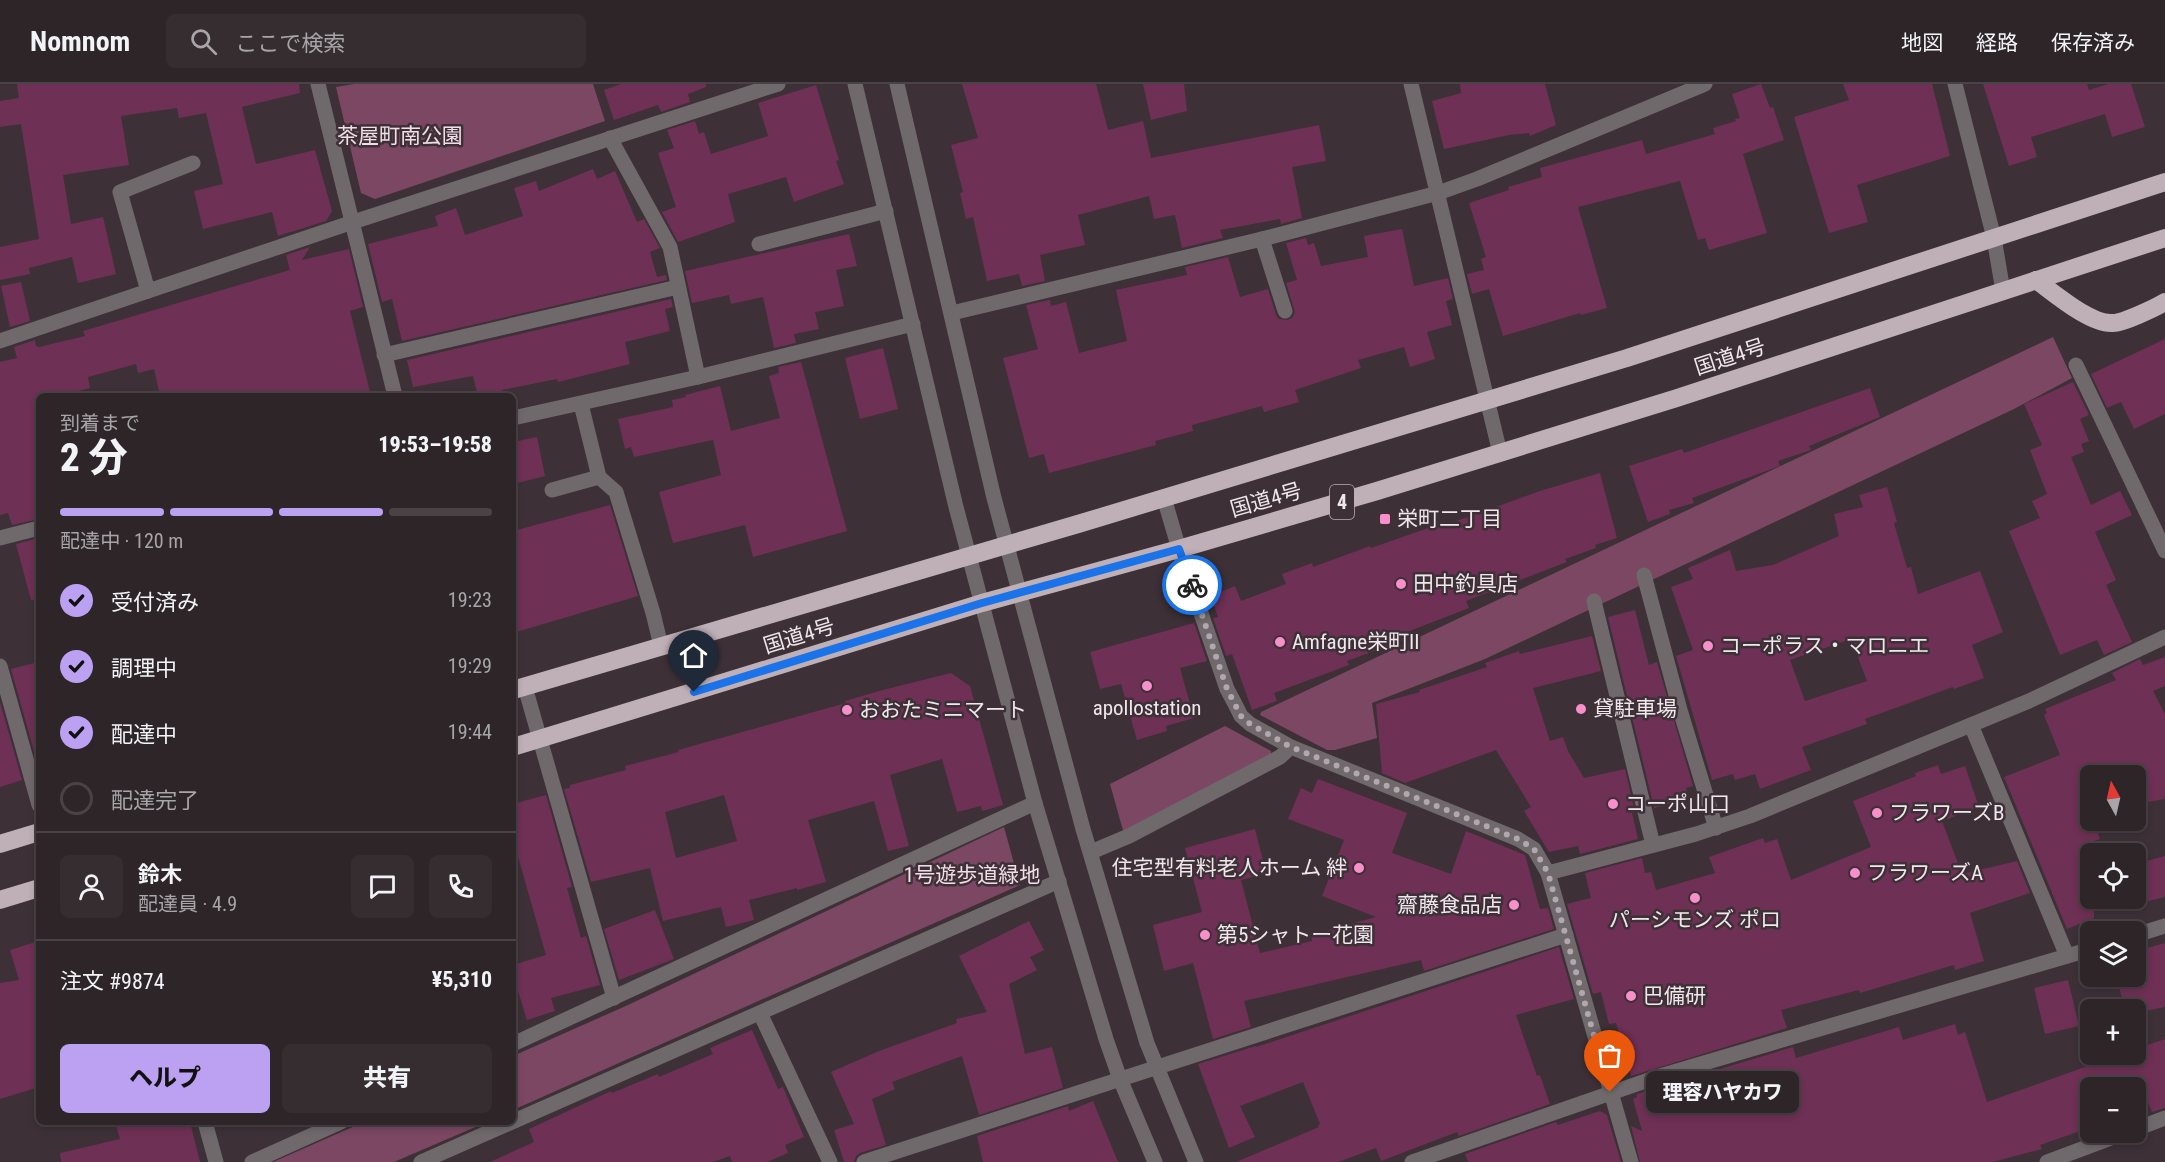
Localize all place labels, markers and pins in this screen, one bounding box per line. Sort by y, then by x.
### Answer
place label: 栄町二丁目 [1397,507,1502,531]
marker: 栄町二丁目 [1378,512,1392,526]
place label: 田中釣具店 [1413,572,1518,596]
marker: 田中釣具店 [1394,577,1408,591]
pin [668,630,719,692]
place label: Amfagne栄町II [1292,630,1420,654]
place label: コーポラス・マロニエ [1720,634,1930,658]
marker: Amfagne栄町II [1273,635,1287,649]
marker: コーポラス・マロニエ [1701,639,1715,653]
marker: apollostation [1140,679,1154,693]
place label: apollostation [1093,696,1201,720]
place label: 貸駐車場 [1593,697,1677,721]
place label: おおたミニマート [859,698,1027,722]
marker: 貸駐車場 [1574,702,1588,716]
marker: おおたミニマート [840,703,854,717]
place label: コーポ山口 [1625,792,1730,816]
marker: コーポ山口 [1606,797,1620,811]
place label: フラワーズB [1889,801,2004,825]
marker: フラワーズB [1870,806,1884,820]
place label: 住宅型有料老人ホーム 絆 [1112,856,1347,880]
marker: 住宅型有料老人ホーム 絆 [1352,861,1366,875]
place label: フラワーズA [1867,861,1983,885]
marker: フラワーズA [1848,866,1862,880]
marker: パーシモンズ ポロ [1688,891,1702,905]
place label: 齋藤食品店 [1397,893,1502,917]
marker: 齋藤食品店 [1507,898,1521,912]
place label: パーシモンズ ポロ [1609,908,1781,932]
place label: 第5シャトー花園 [1217,923,1374,947]
marker: 第5シャトー花園 [1198,928,1212,942]
place label: 巴備研 [1643,984,1706,1008]
marker: 巴備研 [1624,989,1638,1003]
pin [1584,1030,1635,1092]
callout: 理容ハヤカワ [1646,1071,1799,1113]

